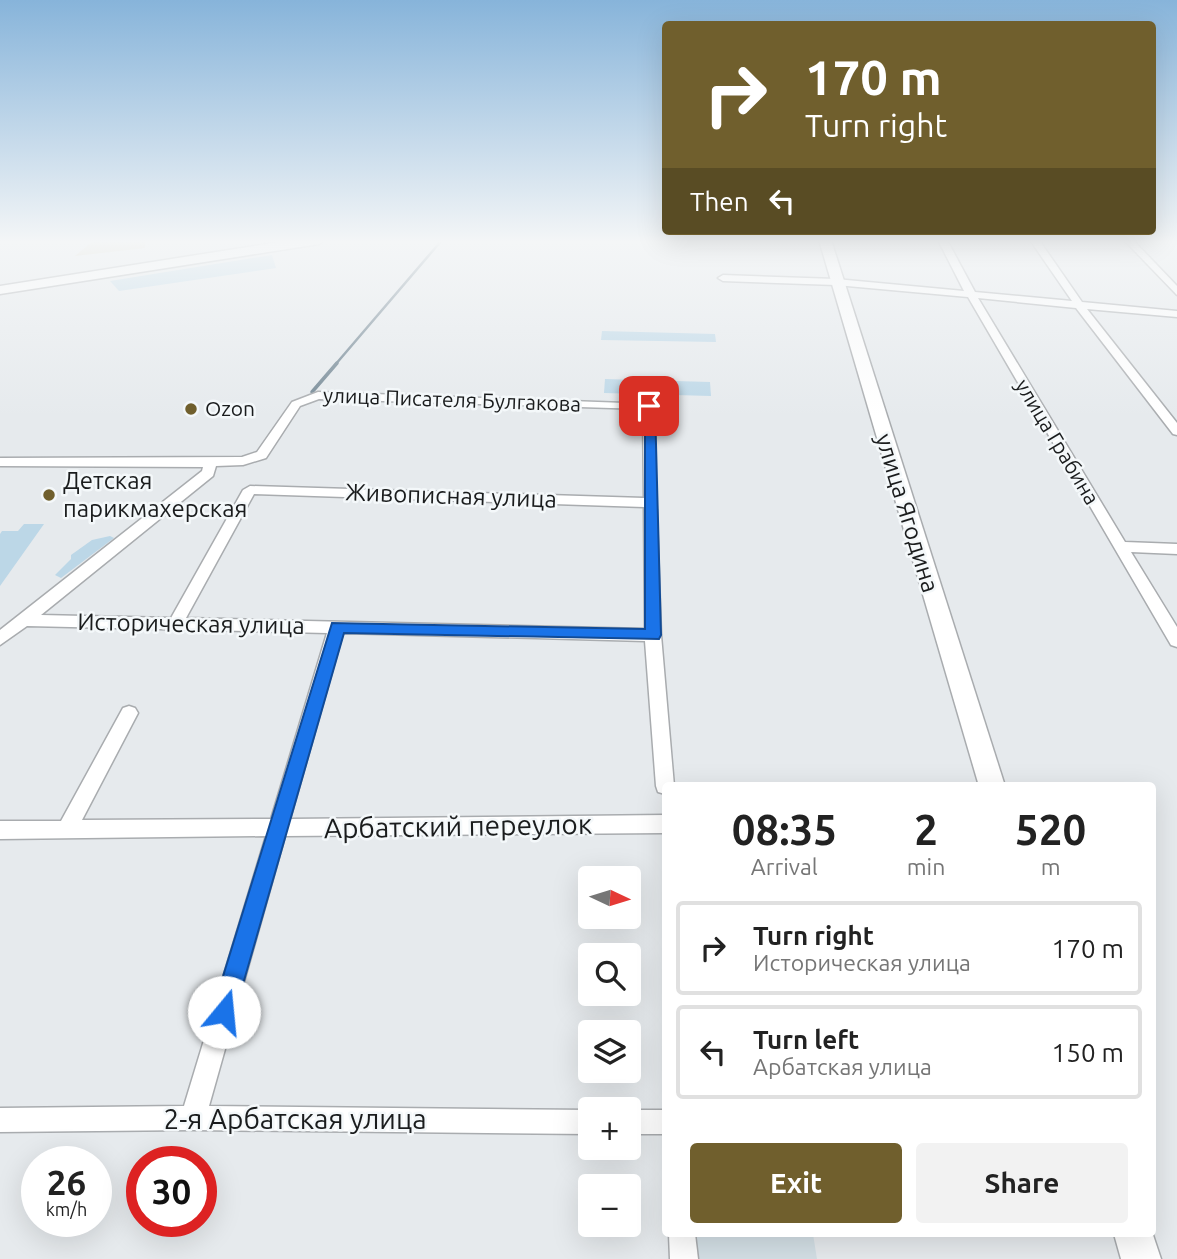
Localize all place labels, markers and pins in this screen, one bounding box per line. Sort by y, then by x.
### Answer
pin [619,376,679,436]
place label: Ozon [205,396,255,420]
marker: Ozon [183,401,199,417]
place label: Детская парикмахерская [63,467,247,522]
marker: Детская парикмахерская [41,487,57,503]

